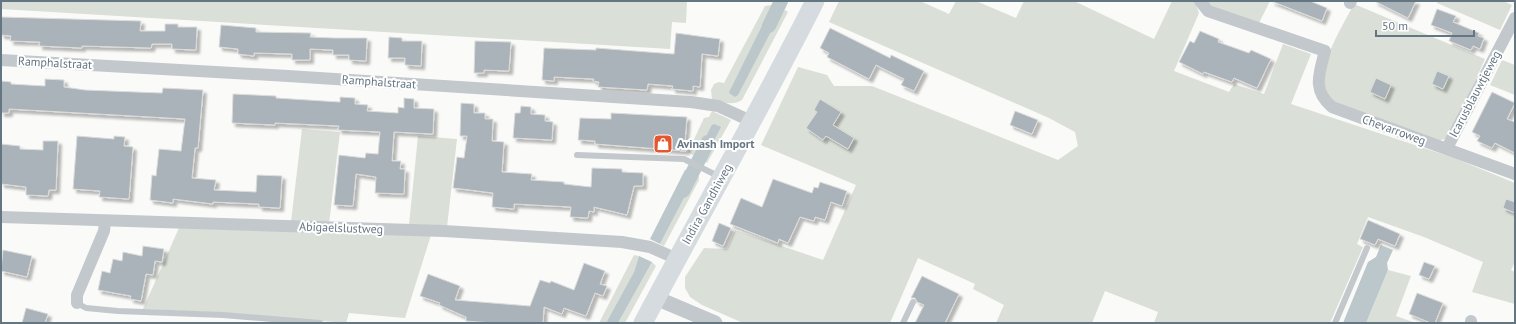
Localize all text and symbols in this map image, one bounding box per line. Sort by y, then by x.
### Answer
scale bar [1376,12,1474,38]
text: 50 m [1382,18,1408,33]
street label: Icarusblauwtjeweg [1445,48,1504,140]
street label: Ramphalstraat [17,53,93,72]
street label: Ramphalstraat [341,71,417,92]
street label: Chevarroweg [1360,111,1428,148]
shop icon: Avinash Import [652,133,674,155]
place label: Avinash Import [677,136,755,151]
street label: Indira Gandhiweg [678,161,735,247]
street label: Abigaelslustweg [299,219,383,236]

